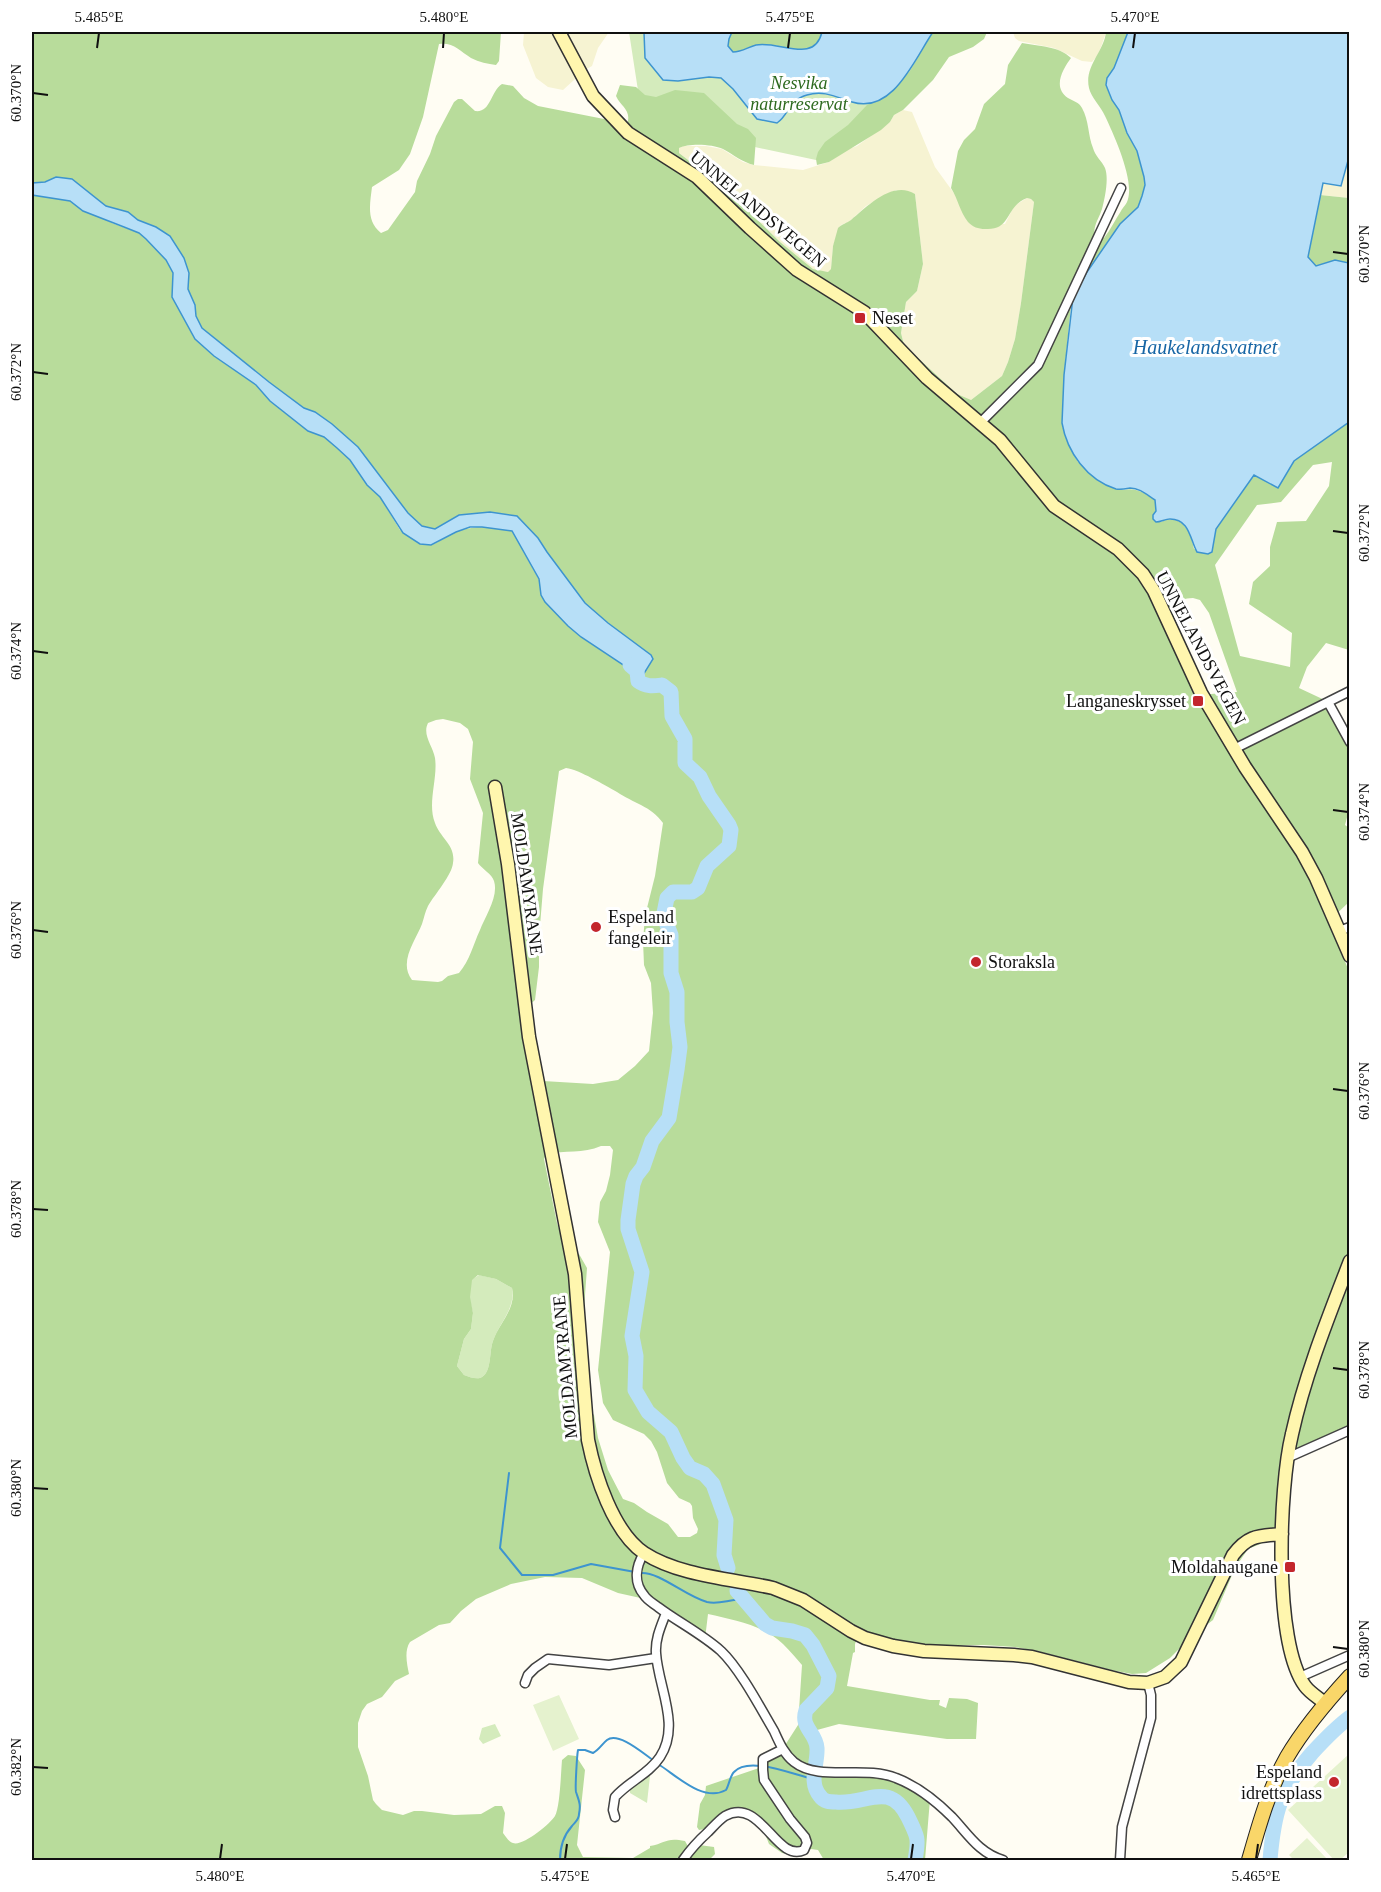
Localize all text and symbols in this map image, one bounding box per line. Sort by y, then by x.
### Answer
text: 5.485°E [75,9,123,25]
text: 5.480°E [420,9,468,25]
text: 5.475°E [766,9,814,25]
text: 5.470°E [1111,9,1159,25]
text: 60.370°N [8,64,24,122]
park label: Nesvika naturreservat [750,73,849,114]
street label: UNNELANDSVEGEN [686,146,830,272]
text: 60.370°N [1356,225,1372,283]
place label: Neset [872,308,913,328]
marker: Neset [853,311,867,325]
water label: Haukelandsvatnet [1132,336,1278,358]
text: 60.372°N [8,343,24,401]
text: 60.372°N [1356,504,1372,562]
street label: UNNELANDSVEGEN [1152,568,1250,728]
text: 60.374°N [8,622,24,680]
place label: Langaneskrysset [1066,691,1186,711]
marker: Langaneskrysset [1191,694,1205,708]
text: 60.374°N [1356,783,1372,841]
street label: MOLDAMYRANE [507,811,547,957]
text: 60.376°N [8,901,24,959]
place label: Espeland fangeleir [608,907,674,948]
marker: Espeland fangeleir [589,920,603,934]
place label: Storaksla [988,952,1055,972]
marker: Storaksla [969,955,983,969]
text: 60.376°N [1356,1062,1372,1120]
text: 60.378°N [8,1180,24,1238]
street label: MOLDAMYRANE [549,1294,581,1440]
text: 60.378°N [1356,1341,1372,1399]
text: 60.380°N [8,1459,24,1517]
place label: Moldahaugane [1171,1557,1278,1577]
marker: Moldahaugane [1283,1560,1297,1574]
text: 60.380°N [1356,1620,1372,1678]
text: 60.382°N [8,1738,24,1796]
place label: Espeland idrettsplass [1241,1762,1322,1803]
marker: Espeland idrettsplass [1327,1775,1341,1789]
text: 5.480°E [196,1868,244,1884]
text: 5.475°E [541,1868,589,1884]
text: 5.470°E [887,1868,935,1884]
text: 5.465°E [1232,1868,1280,1884]

